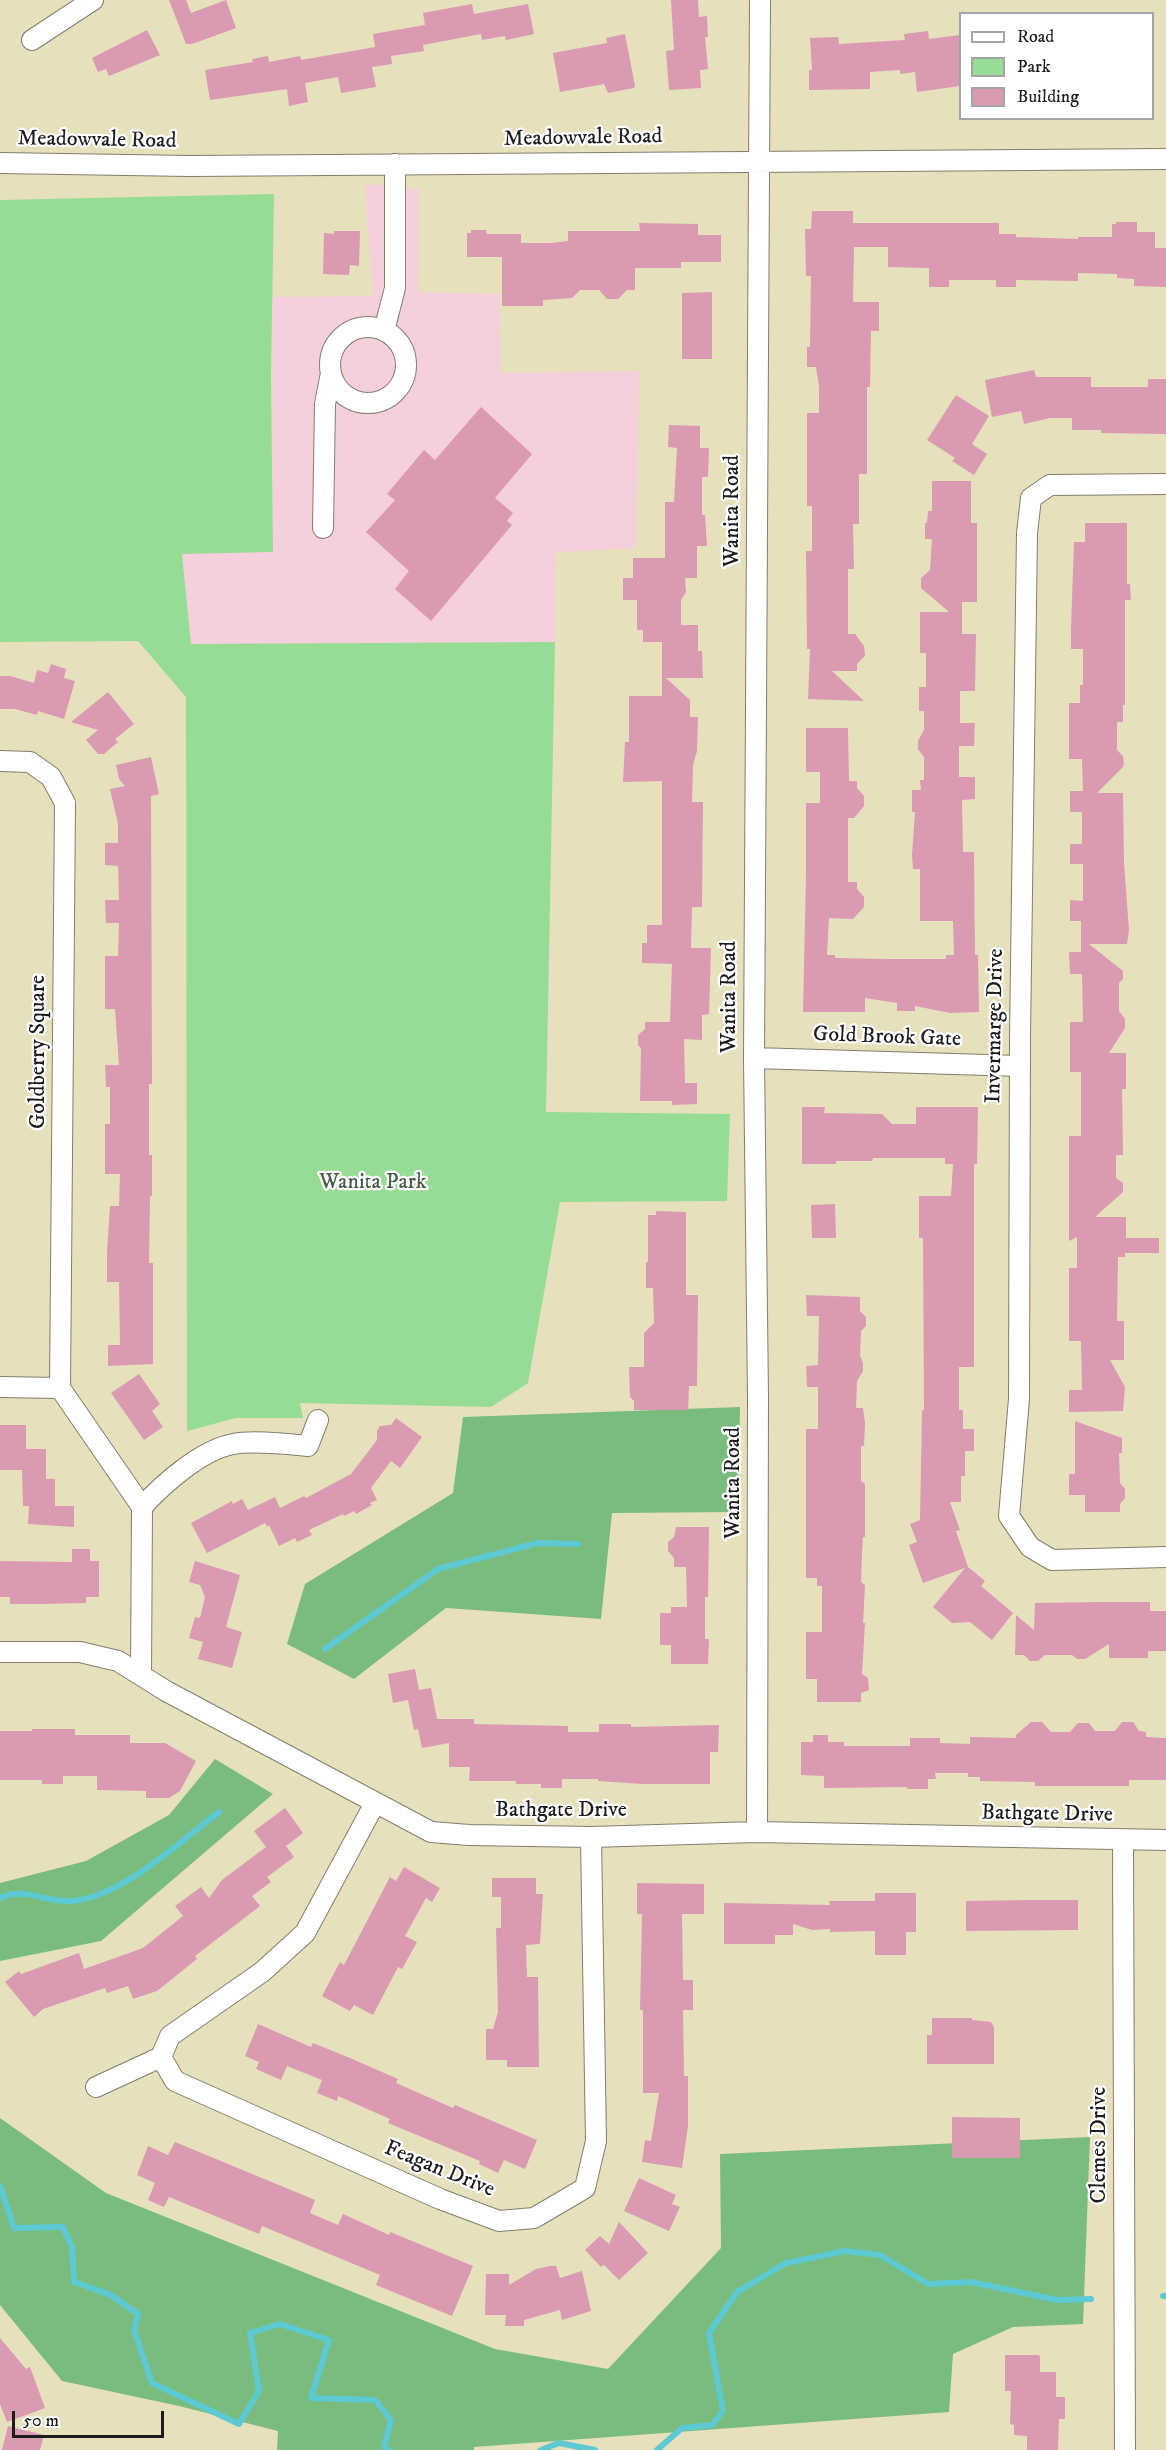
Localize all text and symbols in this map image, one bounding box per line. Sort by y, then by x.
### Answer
legend [959,12,1154,120]
text: Road [1017,26,1054,48]
text: Park [1017,56,1051,78]
text: Building [1017,86,1079,108]
street label: Meadowvale Road [503,124,663,154]
street label: Meadowvale Road [17,126,177,156]
street label: Wanita Road [720,455,746,567]
street label: Wanita Road [717,941,743,1053]
street label: Invermarge Drive [981,948,1011,1104]
street label: Goldberry Square [26,975,52,1129]
street label: Gold Brook Gate [813,1022,961,1054]
park label: Wanita Park [319,1170,427,1196]
street label: Wanita Road [721,1427,747,1539]
street label: Bathgate Drive [495,1798,627,1824]
street label: Bathgate Drive [981,1801,1113,1829]
street label: Clemes Drive [1087,2087,1113,2203]
street label: Feagan Drive [380,2136,498,2204]
scale bar [15,2399,166,2437]
text: 50 m [23,2410,59,2432]

